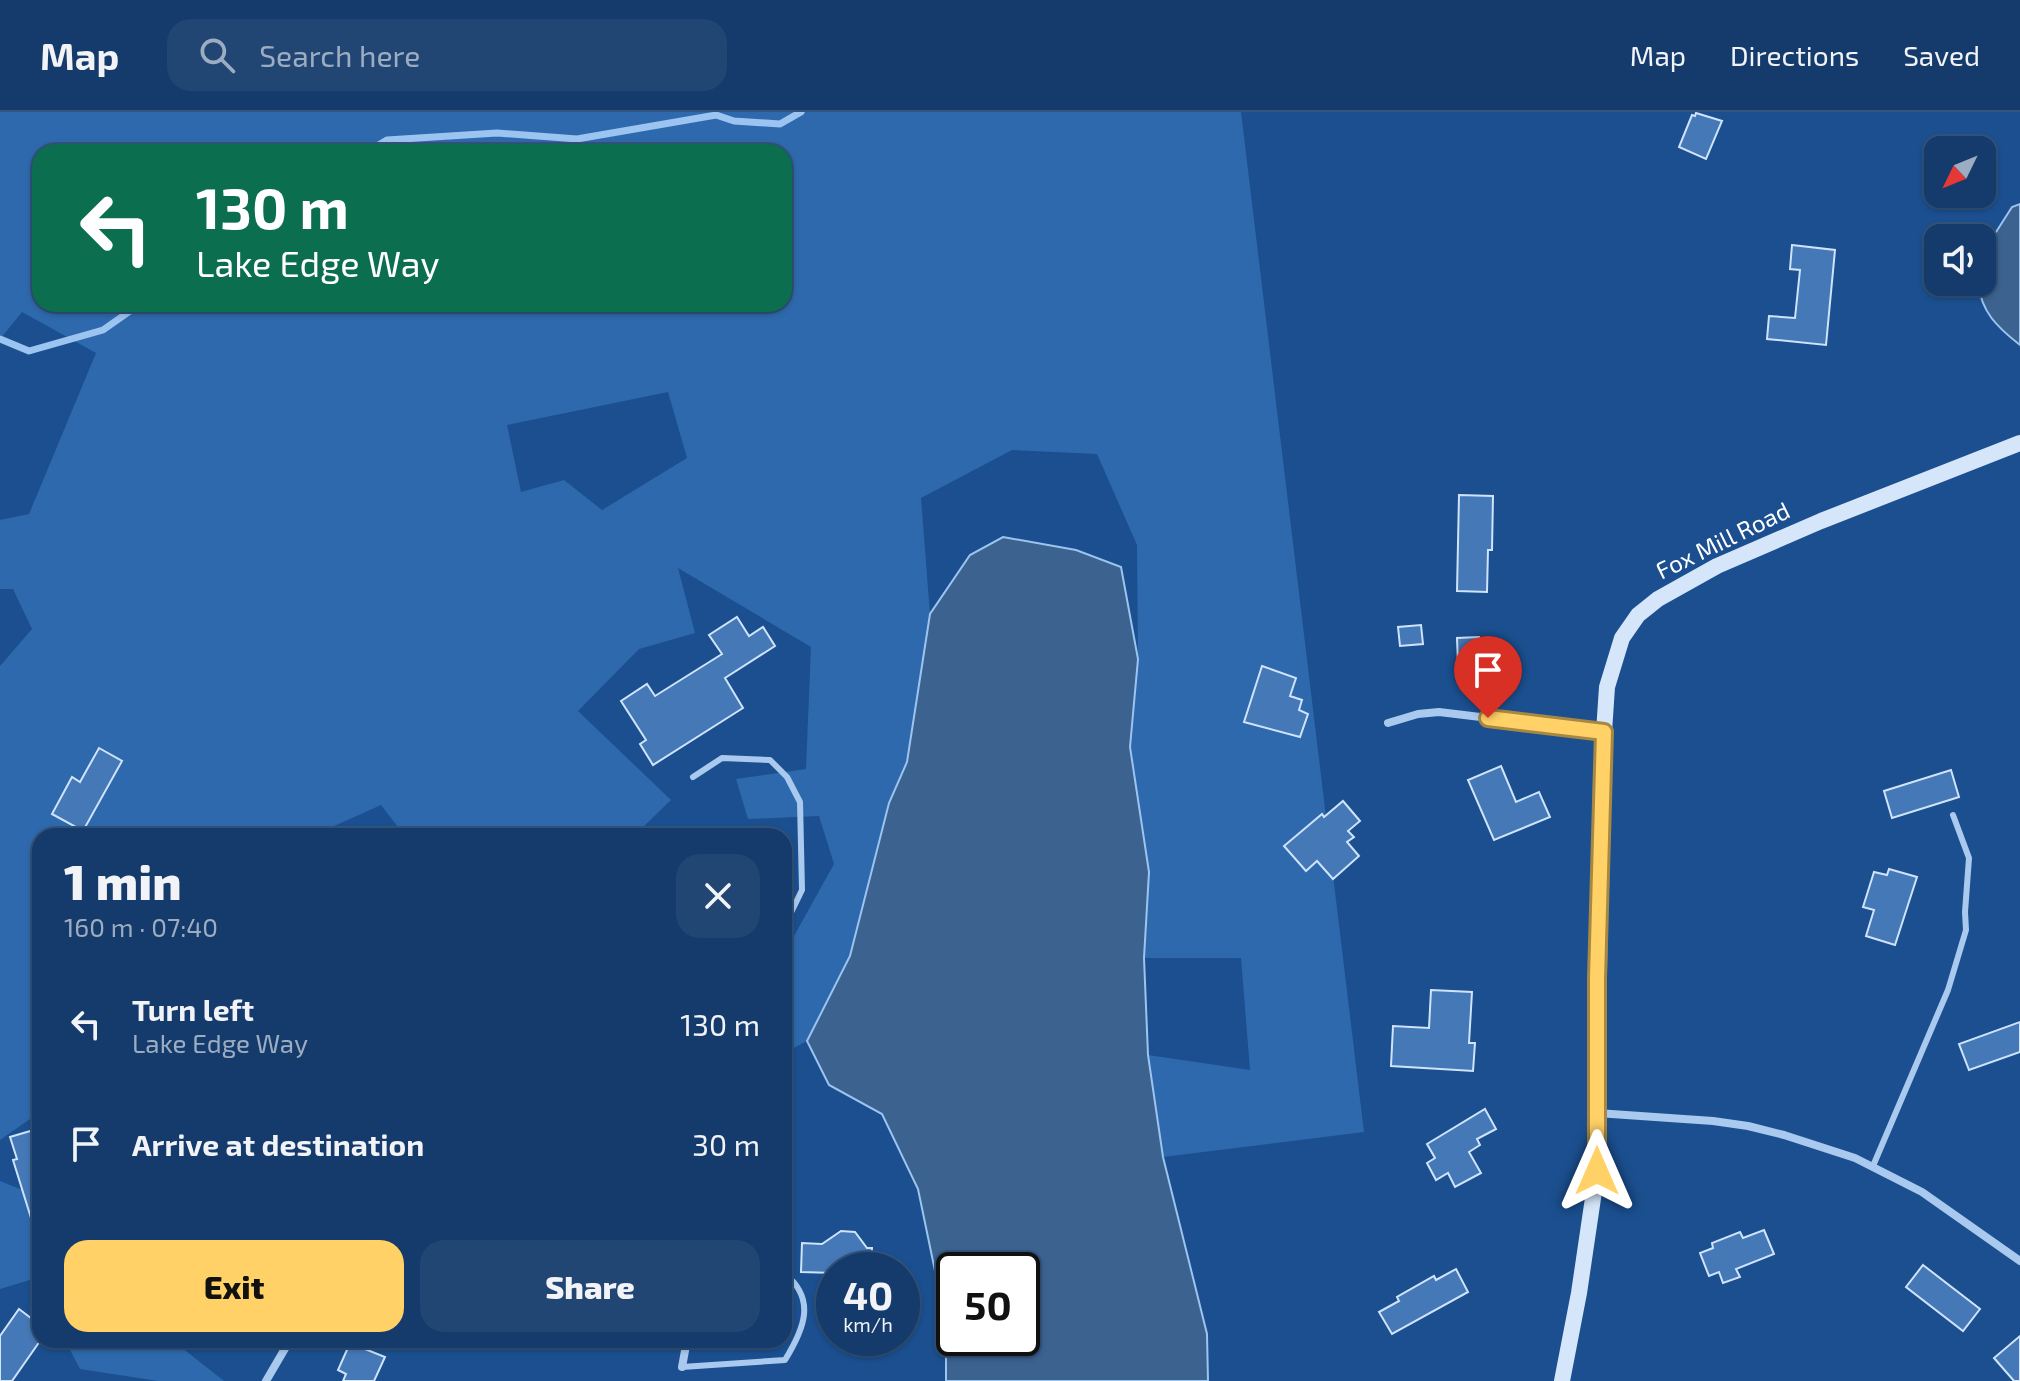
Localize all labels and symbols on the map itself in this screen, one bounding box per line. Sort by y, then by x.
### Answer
north arrow [1924,136,1996,208]
street label: Fox Mill Road [1651,495,1794,585]
pin [1454,636,1522,718]
position arrow [1555,1129,1639,1213]
speed limit sign: 50 [936,1252,1040,1356]

